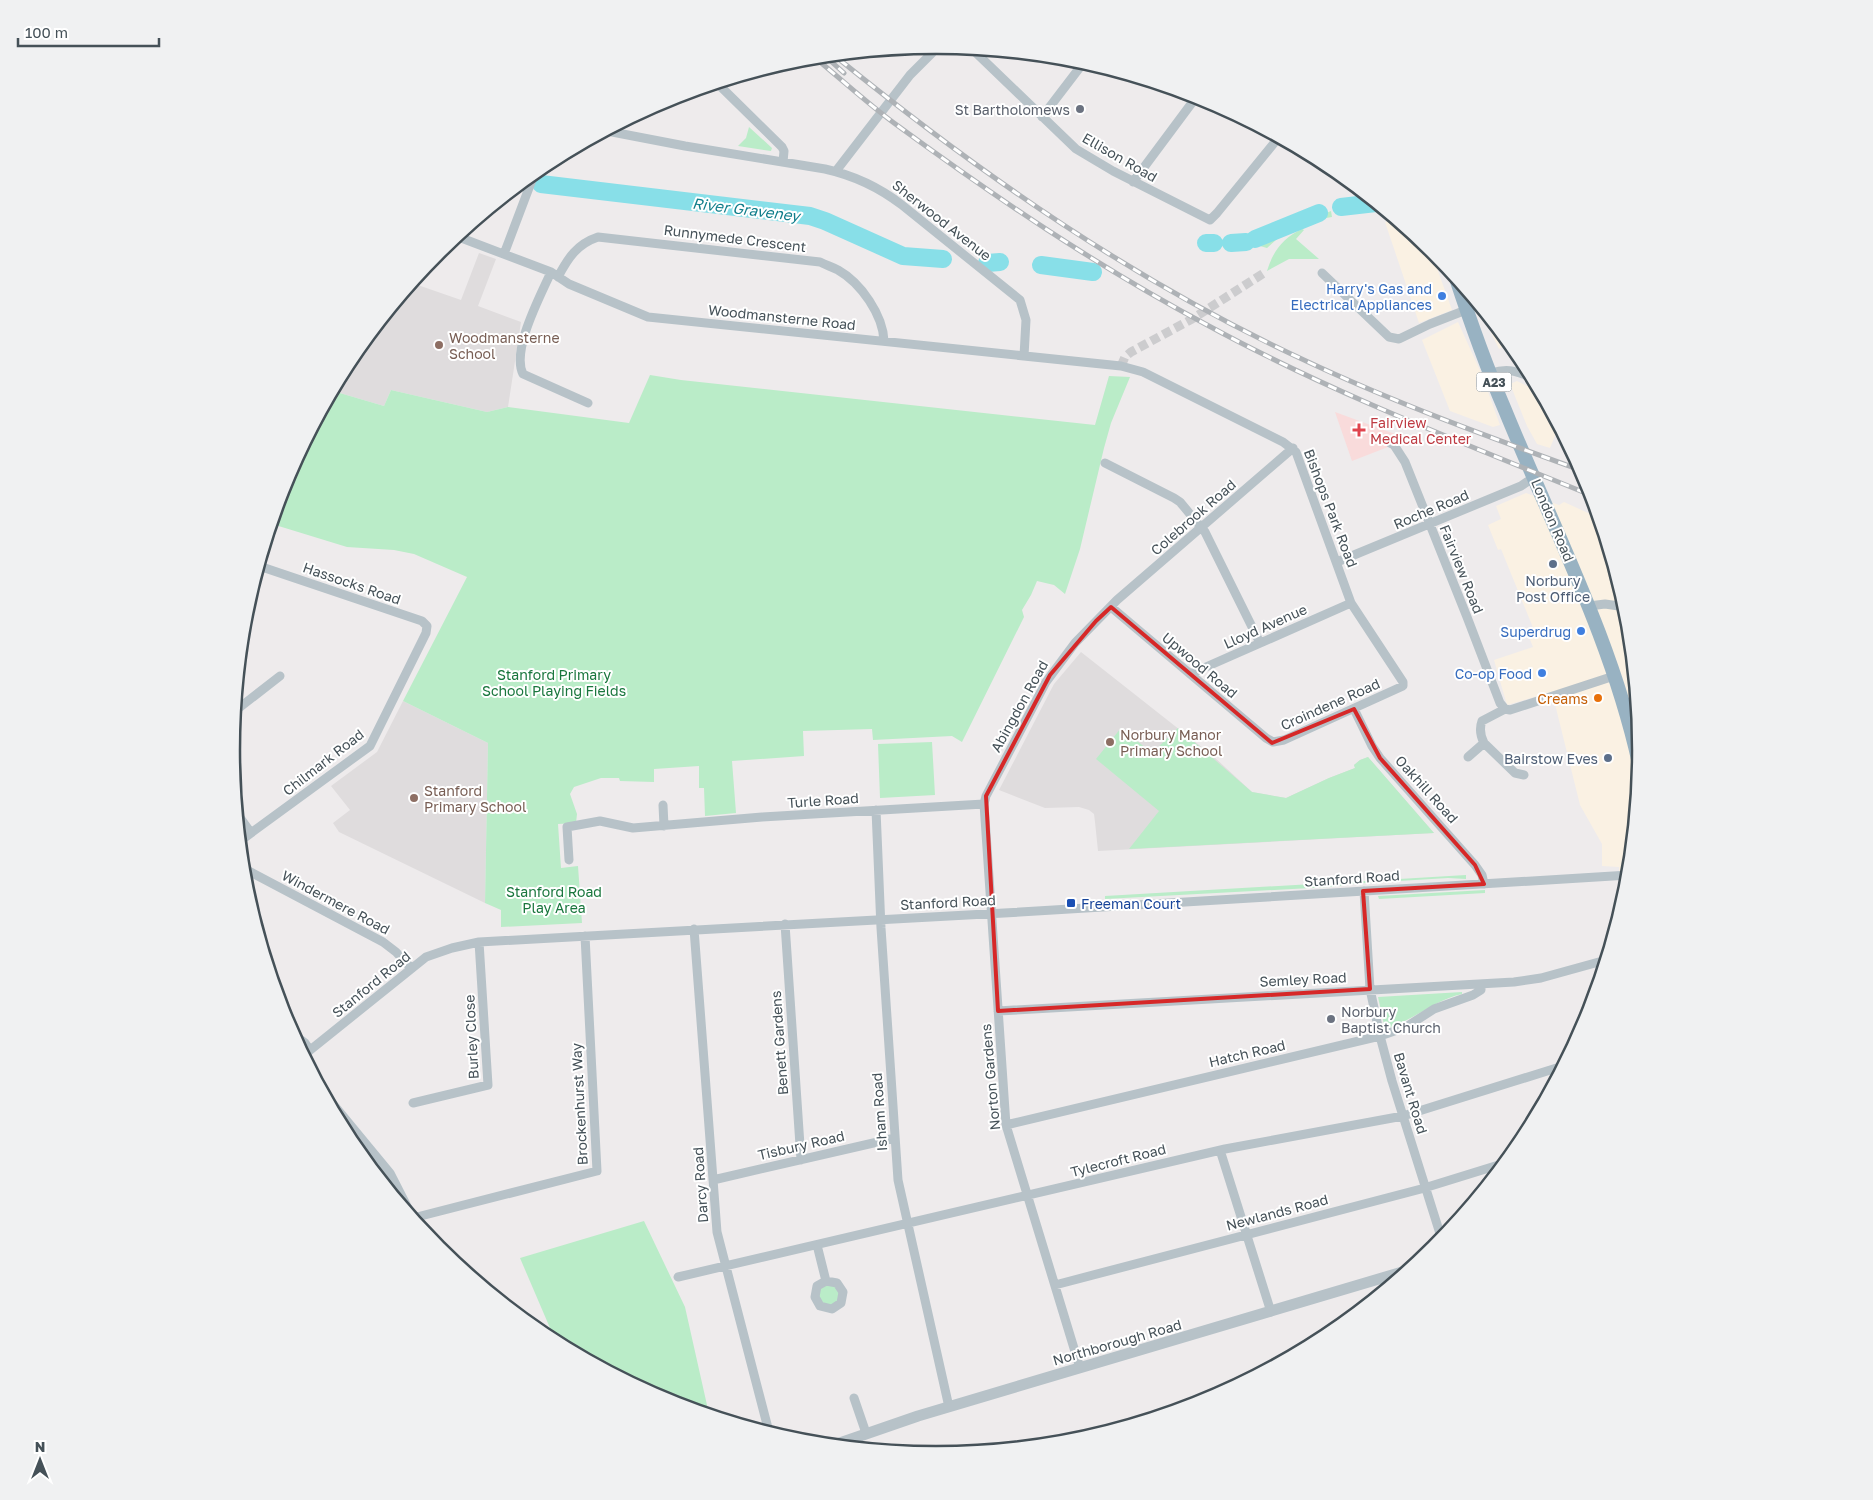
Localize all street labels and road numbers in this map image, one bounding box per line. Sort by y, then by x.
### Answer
street label: Ellison Road [1080,129,1160,185]
street label: Sherwood Avenue [889,176,995,264]
street label: Runnymede Crescent [663,221,807,255]
street label: Woodmansterne Road [707,301,857,333]
road number: A23 [1476,372,1512,392]
street label: Bishops Park Road [1301,447,1361,569]
street label: Colebrook Road [1147,476,1239,558]
street label: London Road [1528,476,1578,564]
street label: Roche Road [1391,486,1471,532]
street label: Fairview Road [1436,522,1488,616]
street label: Hassocks Road [301,558,403,608]
street label: Lloyd Avenue [1221,600,1309,652]
street label: Upwood Road [1159,629,1241,701]
street label: Abingdon Road [987,657,1051,755]
street label: Croindene Road [1278,674,1382,734]
street label: Chilmark Road [279,725,367,799]
street label: Oakhill Road [1392,752,1462,826]
street label: Turle Road [787,789,859,811]
street label: Windermere Road [279,866,393,938]
street label: Stanford Road [1304,866,1400,890]
street label: Stanford Road [900,891,996,913]
street label: Stanford Road [328,947,414,1021]
street label: Semley Road [1259,968,1347,990]
street label: Benett Gardens [767,990,791,1096]
street label: Burley Close [460,994,482,1080]
street label: Norton Gardens [977,1023,1003,1131]
street label: Hatch Road [1207,1036,1287,1070]
street label: Brockenhurst Way [567,1042,591,1166]
street label: Bavant Road [1391,1050,1431,1136]
street label: Isham Road [868,1072,890,1152]
street label: Tisbury Road [756,1127,846,1163]
street label: Tylecroft Road [1069,1140,1167,1180]
street label: Darcy Road [689,1146,711,1224]
street label: Newlands Road [1224,1190,1330,1234]
street label: Northborough Road [1051,1315,1183,1369]

